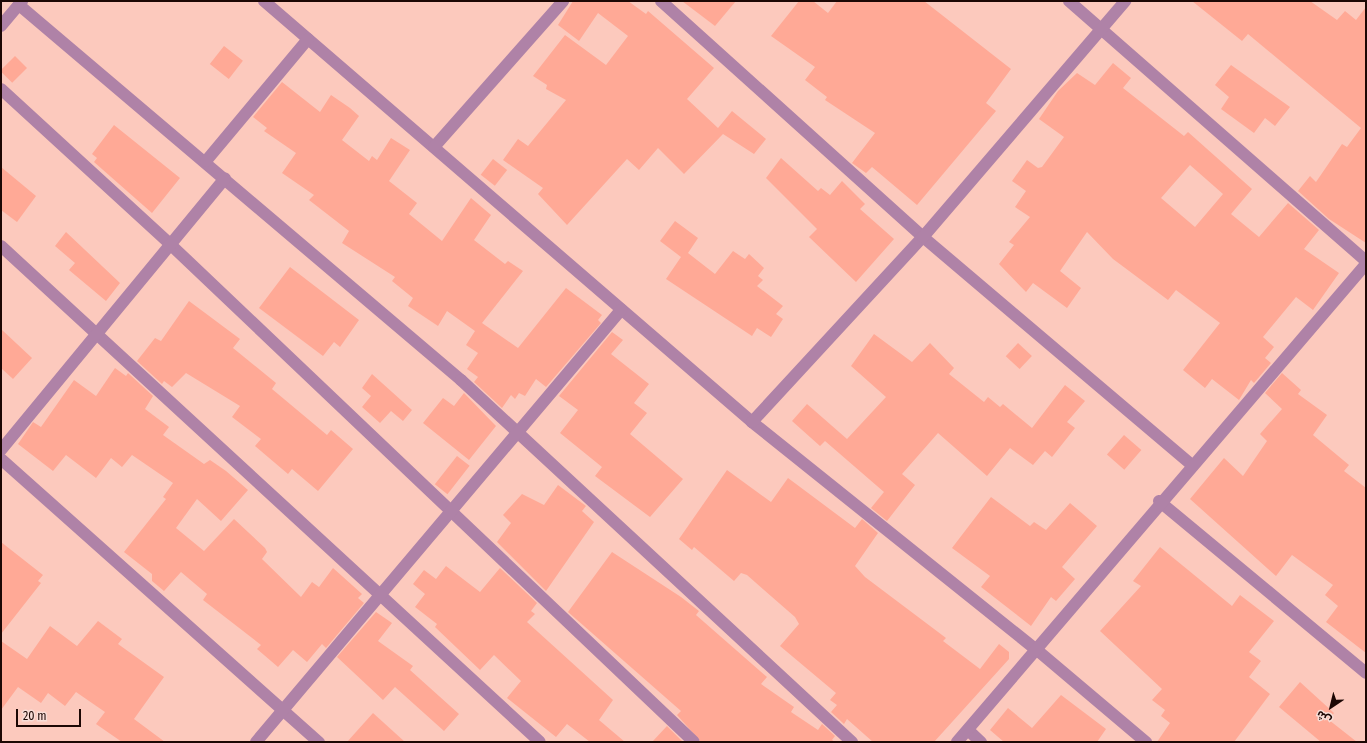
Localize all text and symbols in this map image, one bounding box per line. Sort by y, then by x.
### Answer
north arrow [1311,687,1351,727]
scale bar [18,701,83,727]
text: ش [1314,708,1334,727]
text: 20 m [23,709,47,723]

